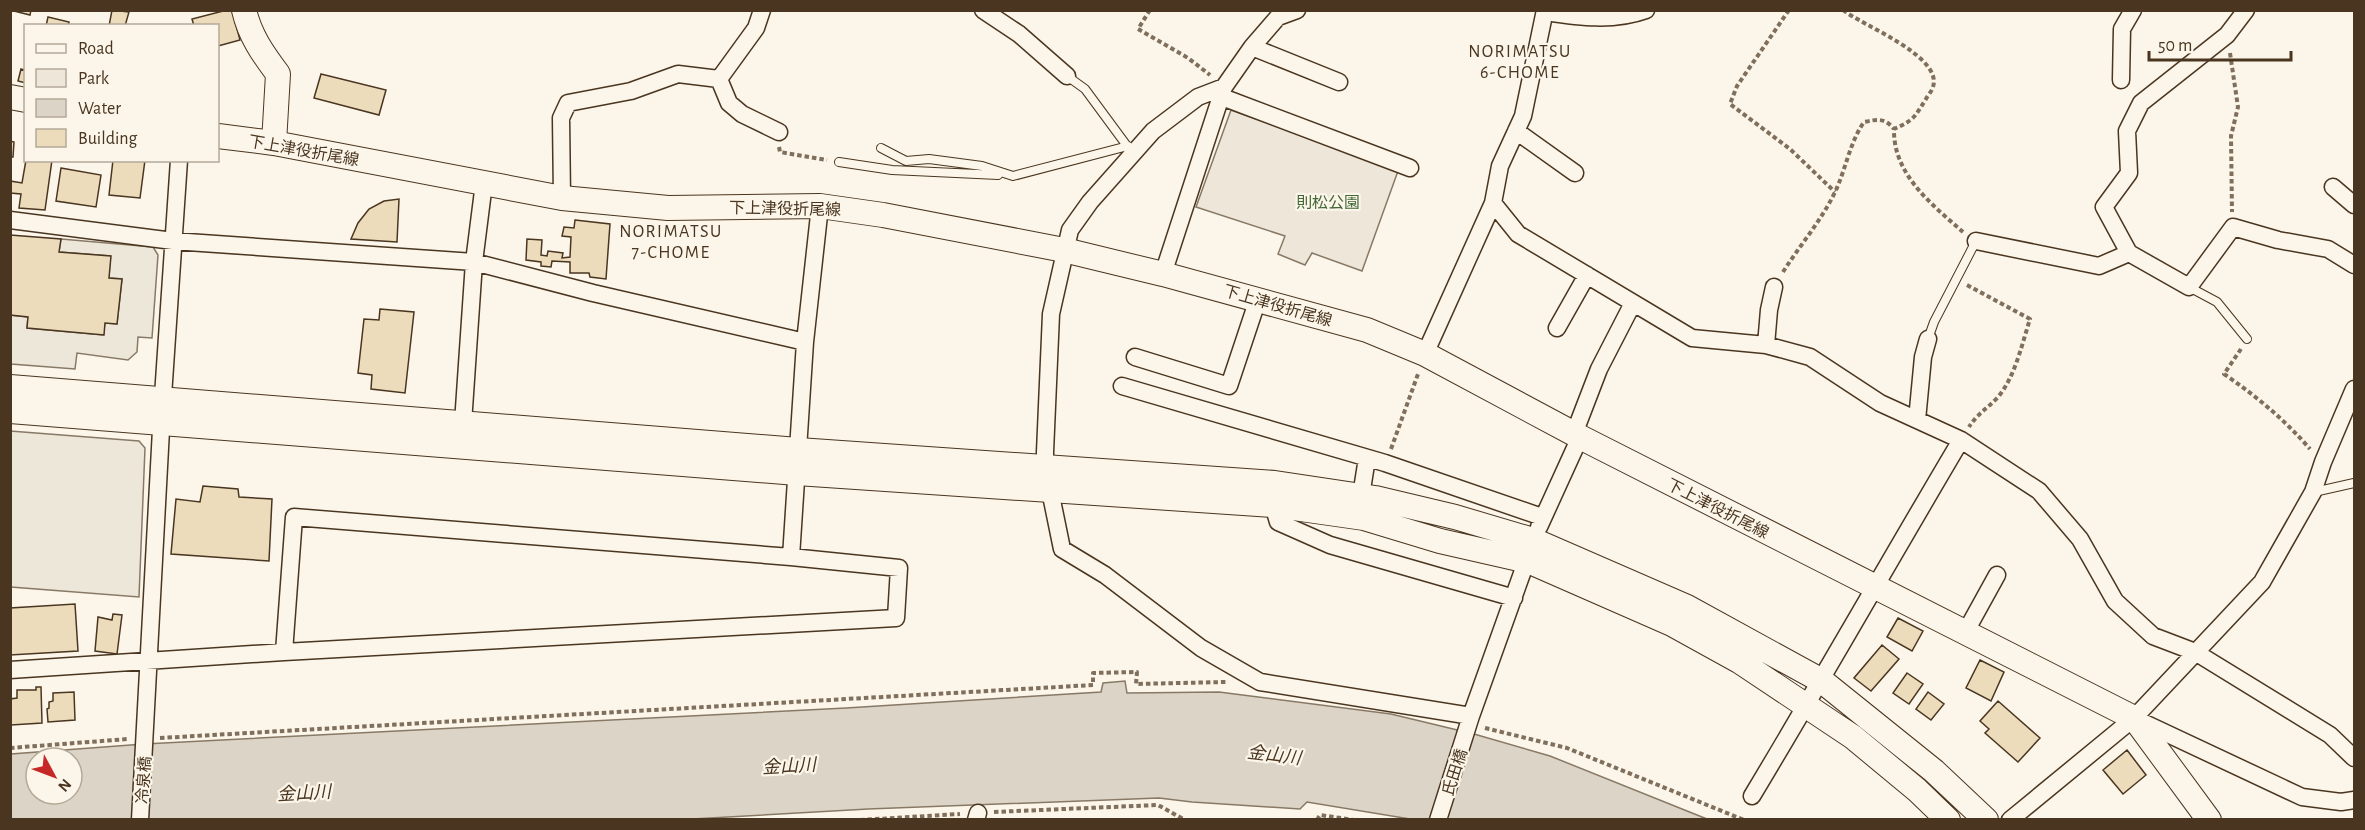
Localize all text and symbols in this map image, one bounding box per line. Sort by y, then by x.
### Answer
legend [24,24,219,162]
scale bar [2149,24,2292,62]
text: 50 m [2158,37,2192,55]
text: Road [78,40,114,58]
district label: NORIMATSU 6-CHOME [1468,43,1572,82]
text: Park [78,70,110,88]
text: Water [78,100,121,118]
text: Building [78,130,138,148]
street label: 下上津役折尾線 [247,132,361,169]
park label: 則松公園 [1296,194,1360,211]
street label: 下上津役折尾線 [729,199,841,218]
district label: NORIMATSU 7-CHOME [619,223,723,262]
street label: 下上津役折尾線 [1222,282,1334,329]
street label: 下上津役折尾線 [1664,475,1772,541]
water label: 金山川 [1246,742,1304,768]
north arrow [24,746,84,806]
street label: 氏田橋 [1439,747,1470,798]
water label: 金山川 [762,754,818,777]
street label: 冷泉橋 [133,755,154,805]
text: N [55,776,74,795]
water label: 金山川 [277,781,333,804]

